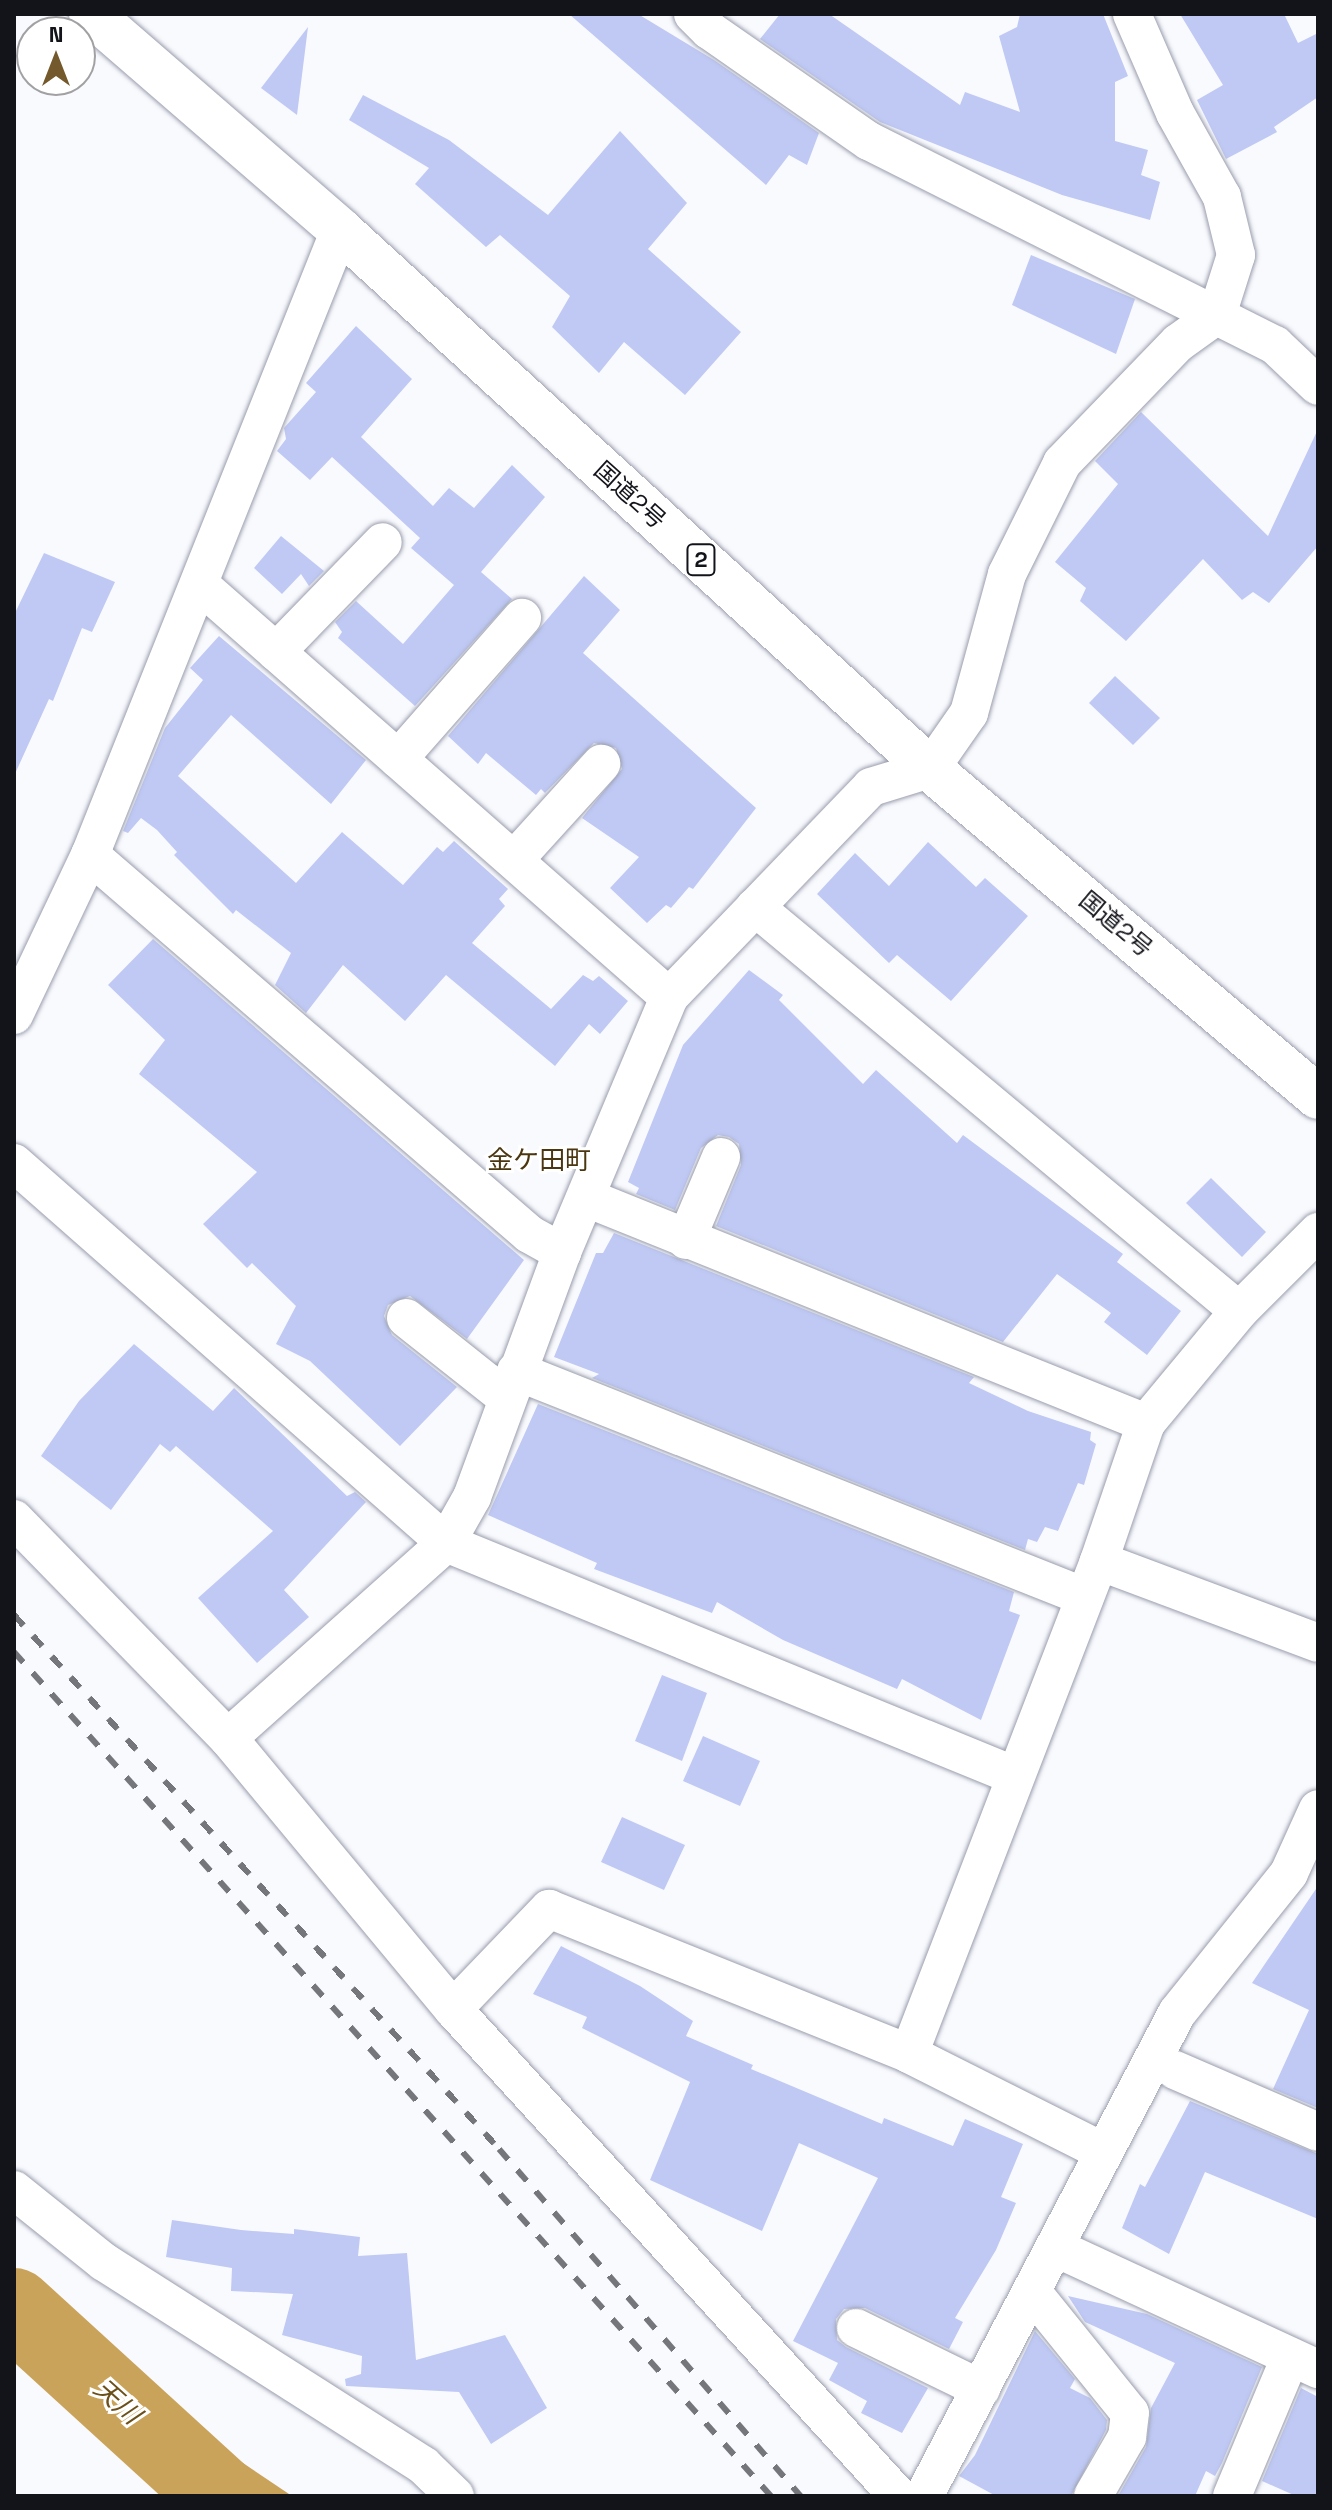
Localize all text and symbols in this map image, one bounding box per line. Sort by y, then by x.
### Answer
north arrow [16,16,96,96]
text: N [49,20,63,48]
street label: 国道2号 [588,455,672,535]
road number: 2 [685,542,717,578]
street label: 国道2号 [1074,885,1158,963]
district label: 金ケ田町 [487,1145,591,1177]
water label: 天川 [87,2373,147,2431]

